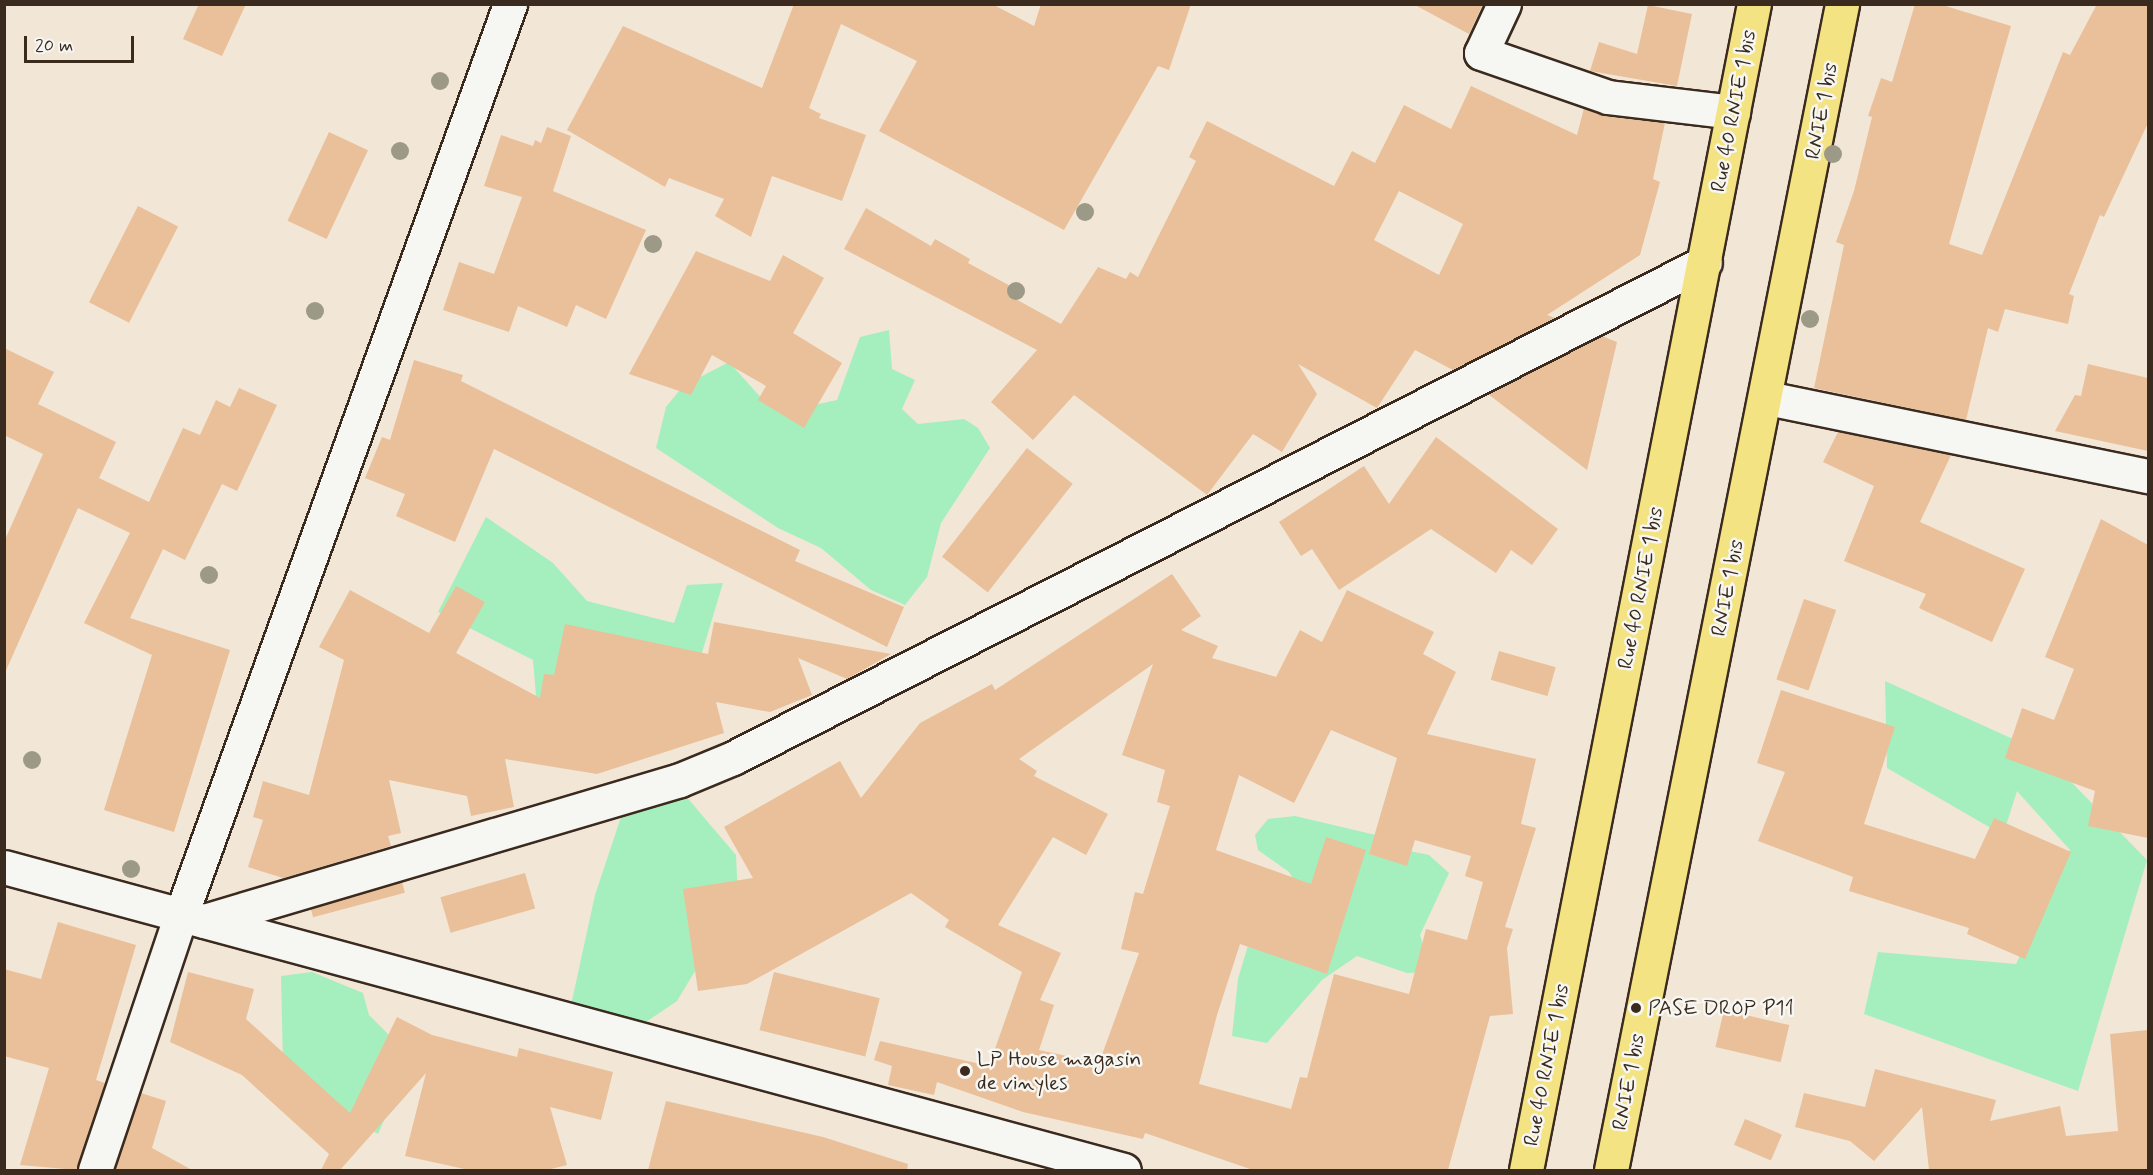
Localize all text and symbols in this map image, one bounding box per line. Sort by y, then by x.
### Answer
scale bar [27,24,136,62]
street label: Rue 40 RNIE 1 bis [1706,28,1762,194]
text: 20 m [35,34,73,58]
street label: RNIE 1 bis [1800,61,1844,161]
street label: Rue 40 RNIE 1 bis [1613,505,1669,671]
street label: RNIE 1 bis [1706,538,1750,638]
street label: Rue 40 RNIE 1 bis [1519,982,1575,1148]
place label: PASE DROP P11 [1648,995,1794,1021]
marker: PASE DROP P11 [1629,1001,1643,1015]
street label: RNIE 1 bis [1607,1032,1651,1132]
place label: LP House magasin de vinyles [977,1046,1134,1096]
marker: LP House magasin de vinyles [958,1064,972,1078]

